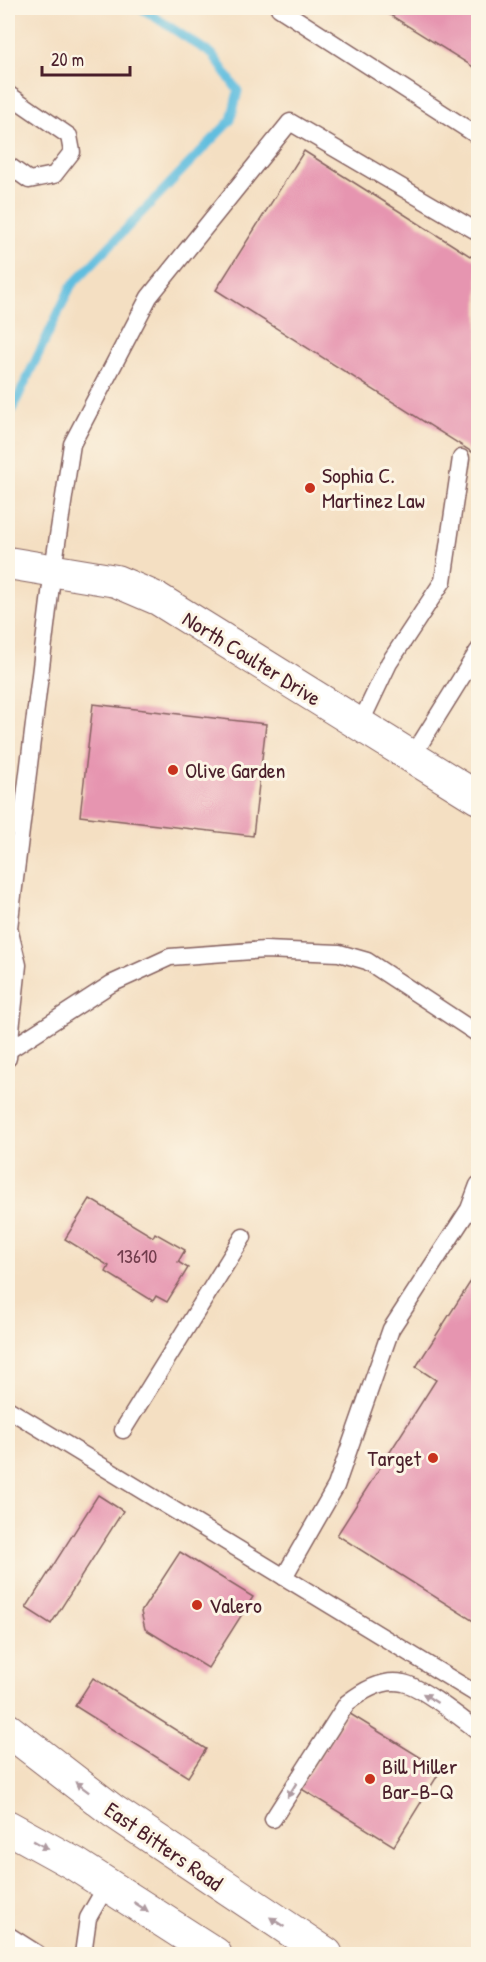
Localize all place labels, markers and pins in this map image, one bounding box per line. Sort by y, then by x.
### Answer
place label: Sophia C. Martinez Law [322,460,425,515]
marker: Sophia C. Martinez Law [303,481,317,495]
place label: Olive Garden [185,755,286,785]
marker: Olive Garden [166,763,180,777]
place label: Target [367,1443,421,1473]
marker: Target [426,1451,440,1465]
place label: Valero [209,1590,262,1620]
marker: Valero [190,1598,204,1612]
place label: Bill Miller Bar-B-Q [382,1751,458,1806]
marker: Bill Miller Bar-B-Q [363,1772,377,1786]

